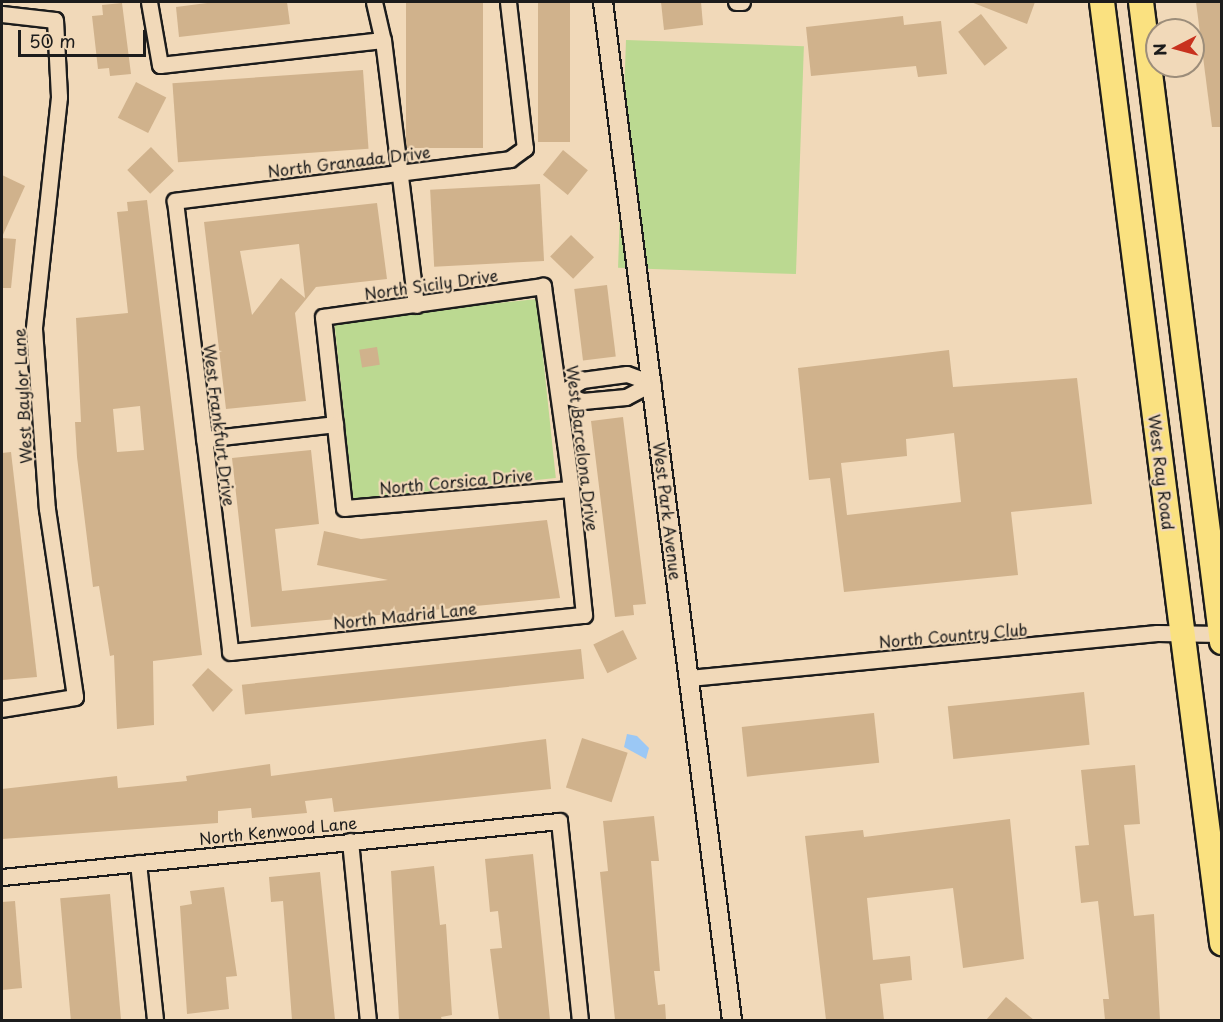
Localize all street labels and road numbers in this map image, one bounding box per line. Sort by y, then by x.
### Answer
street label: North Granada Drive [266,141,432,181]
street label: North Sicily Drive [362,265,500,303]
street label: West Baylor Lane [9,327,35,465]
street label: West Frankfurt Drive [200,342,240,508]
street label: West Barcelona Drive [563,364,603,532]
street label: West Ray Road [1145,413,1179,531]
street label: West Park Avenue [650,441,686,581]
street label: North Corsica Drive [378,465,534,497]
street label: North Madrid Lane [331,598,479,632]
street label: North Country Club [876,619,1030,651]
street label: North Kenwood Lane [197,812,359,848]

